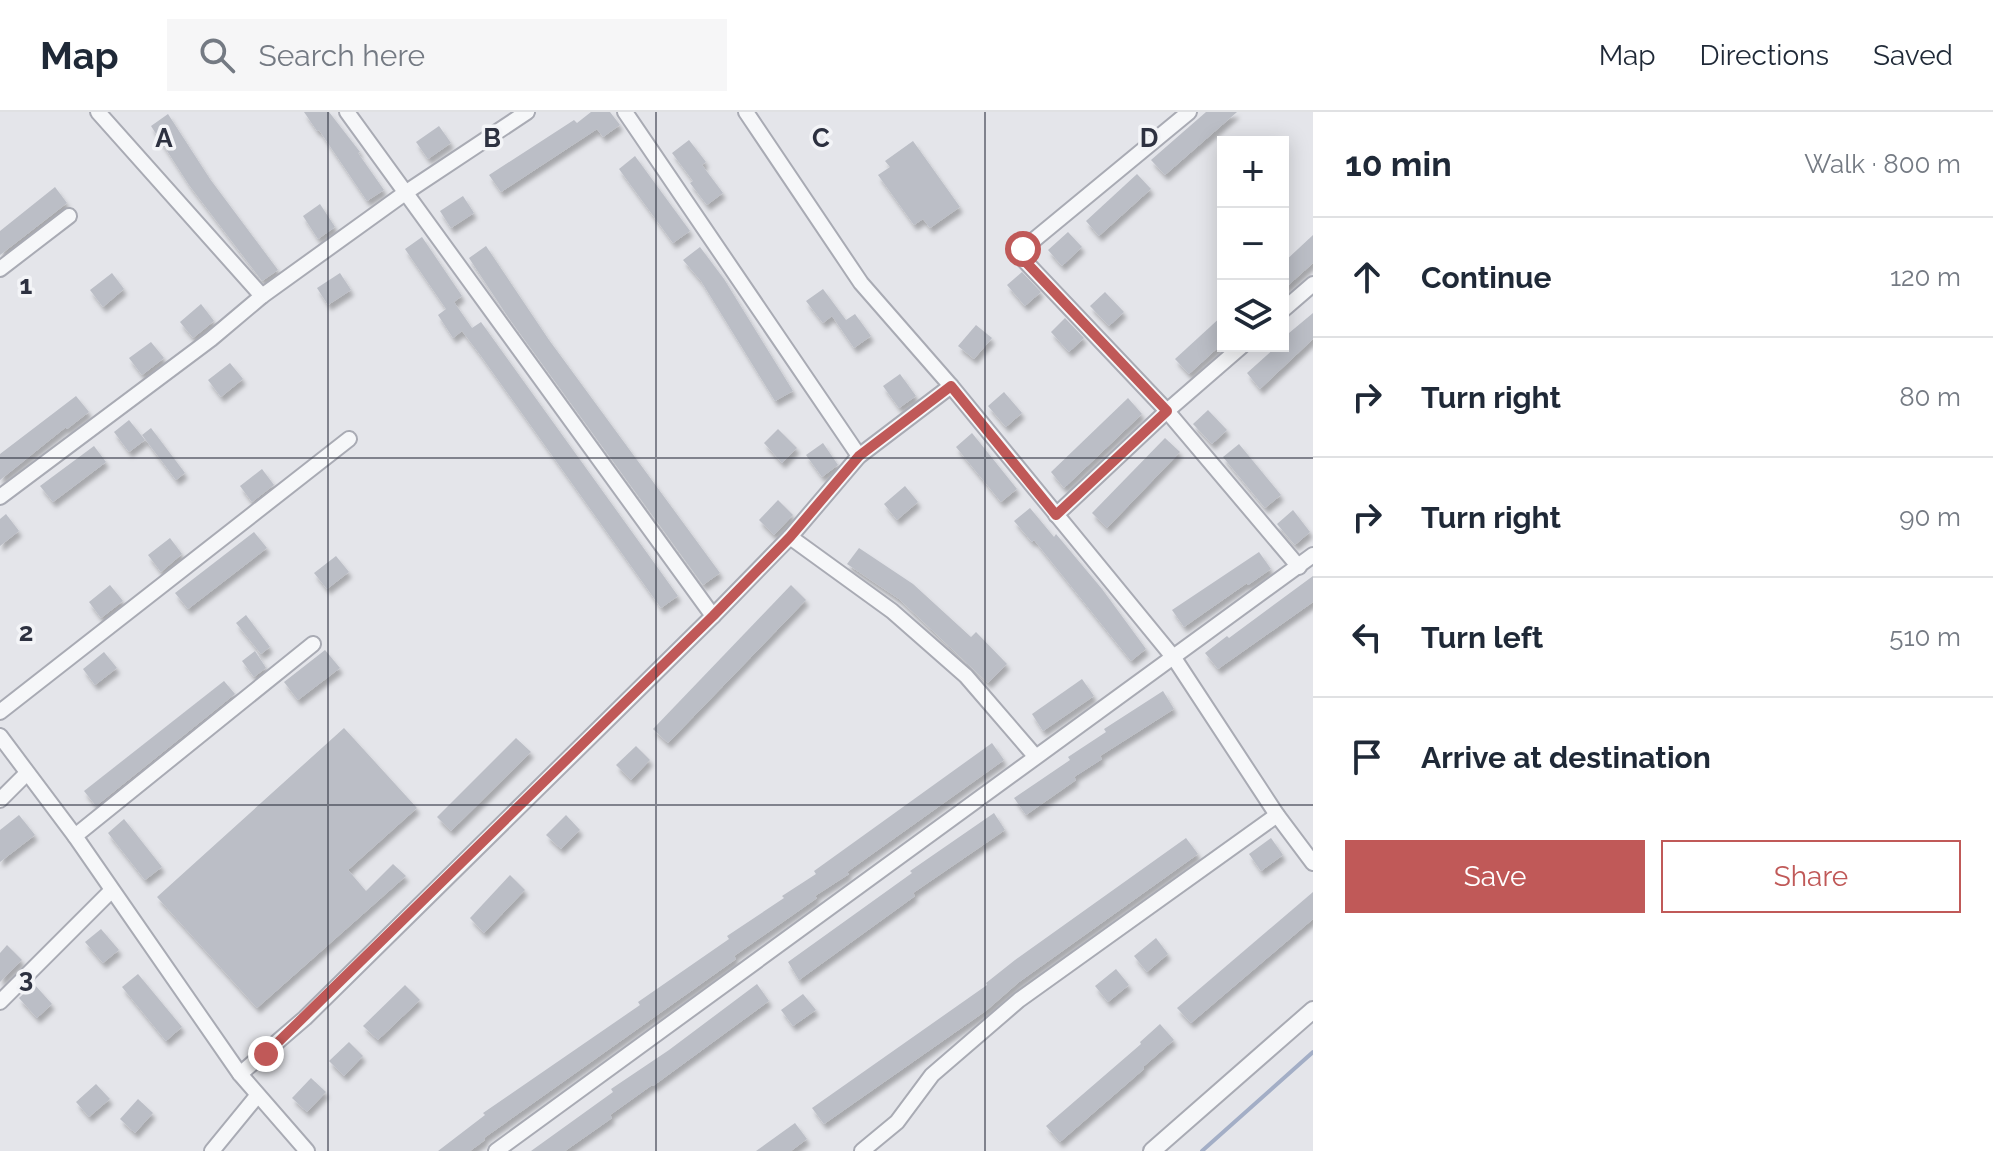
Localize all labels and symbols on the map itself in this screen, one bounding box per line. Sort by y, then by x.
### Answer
text: A [155,123,173,153]
text: B [483,123,501,153]
text: C [812,123,830,153]
text: D [1140,123,1158,153]
route start [1005,231,1041,267]
text: 1 [20,270,33,300]
text: 2 [19,617,33,647]
text: 3 [19,963,33,993]
route end [248,1036,284,1072]

